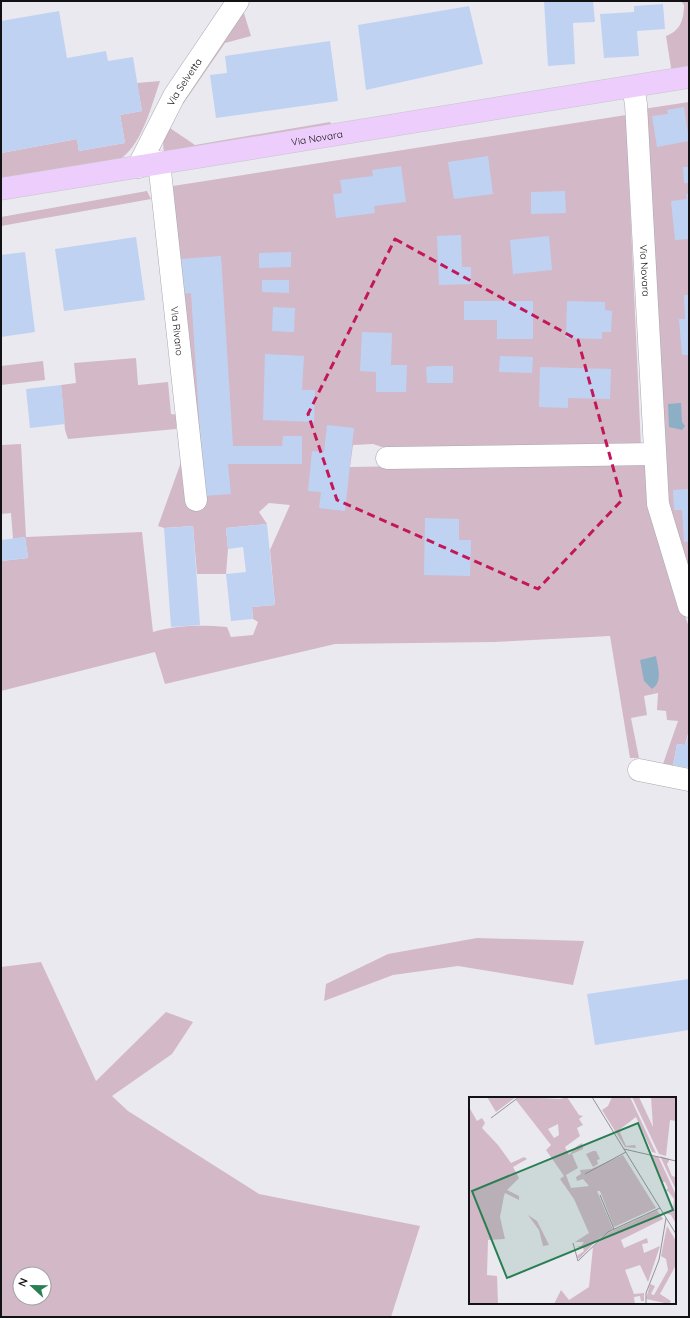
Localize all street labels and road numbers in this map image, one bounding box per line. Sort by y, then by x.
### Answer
street label: Via Selvetta [164,55,204,108]
street label: Via Novara [290,127,344,148]
street label: Via Novara [637,244,653,297]
street label: Via Rivano [168,306,187,356]

